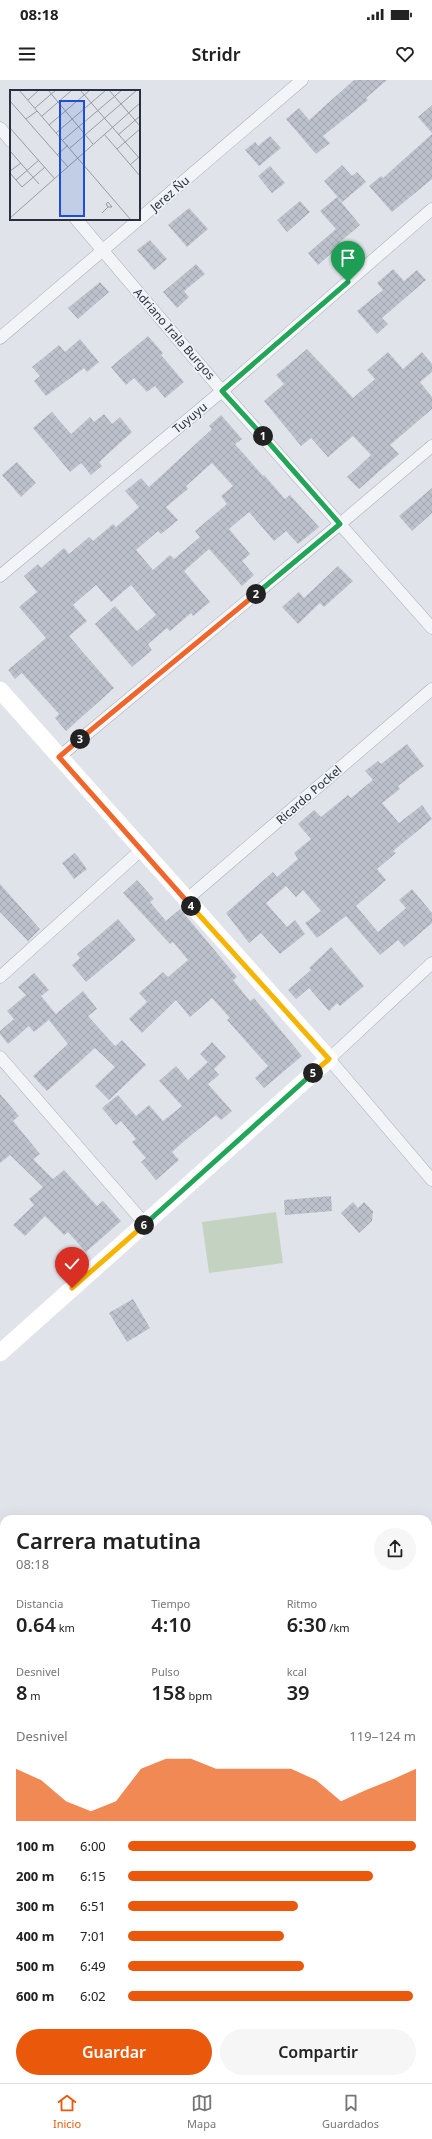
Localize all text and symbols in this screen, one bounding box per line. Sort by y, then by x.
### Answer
text: 08:18 [20,4,59,24]
text: Stridr [191,42,241,66]
icon: menu [16,43,38,65]
icon: heart [394,43,416,65]
inset map [10,90,140,220]
street label: Jerez Ñu [146,172,193,216]
pin [331,241,365,282]
icon: arrive [337,247,359,269]
street label: Adriano Irala Burgos [130,284,219,383]
street label: Tuyuyu [169,398,211,437]
pin: 1 [253,426,273,446]
text: 1 [260,428,266,443]
pin: 2 [246,584,266,604]
text: 2 [253,586,259,601]
pin: 3 [70,729,90,749]
text: 3 [77,731,83,746]
street label: Ricardo Pockel [272,761,345,828]
pin: 4 [181,896,201,916]
text: 4 [188,898,194,913]
pin: 5 [303,1063,323,1083]
text: 5 [310,1065,316,1080]
pin: 6 [134,1215,154,1235]
text: 6 [141,1217,147,1232]
pin [55,1247,89,1288]
icon: check [61,1253,83,1275]
text: Carrera matutina [16,1525,201,1555]
button: share [374,1528,416,1570]
text: 08:18 [16,1555,49,1573]
text: Distancia [16,1596,63,1611]
text: Tiempo [151,1596,190,1611]
text: Ritmo [287,1596,317,1611]
text: 0.64 [16,1611,56,1638]
text: 4:10 [151,1611,191,1638]
text: 6:30 [287,1611,327,1638]
text: km [56,1620,75,1635]
text: /km [327,1620,350,1635]
text: Desnivel [16,1664,60,1679]
text: Pulso [151,1664,180,1679]
text: kcal [287,1664,307,1679]
text: 8 [16,1679,27,1706]
text: 158 [151,1679,186,1706]
text: 39 [287,1679,310,1706]
text: m [27,1688,41,1703]
text: bpm [186,1688,212,1703]
text: Desnivel [16,1727,68,1745]
text: 119–124 m [349,1727,416,1745]
text: 100 m [16,1837,54,1855]
text: 6:00 [80,1837,106,1855]
text: 200 m [16,1867,54,1885]
text: 6:15 [80,1867,106,1885]
text: 300 m [16,1897,54,1915]
text: 6:51 [80,1897,106,1915]
text: 400 m [16,1927,54,1945]
text: 7:01 [80,1927,106,1945]
text: 500 m [16,1957,54,1975]
text: 6:49 [80,1957,106,1975]
text: 600 m [16,1987,54,2005]
text: 6:02 [80,1987,106,2005]
button: Guardar [16,2029,212,2075]
button: Compartir [220,2029,416,2075]
tab: Inicio [53,2092,81,2131]
tab: Mapa [187,2092,216,2131]
tab: Guardados [322,2092,379,2131]

